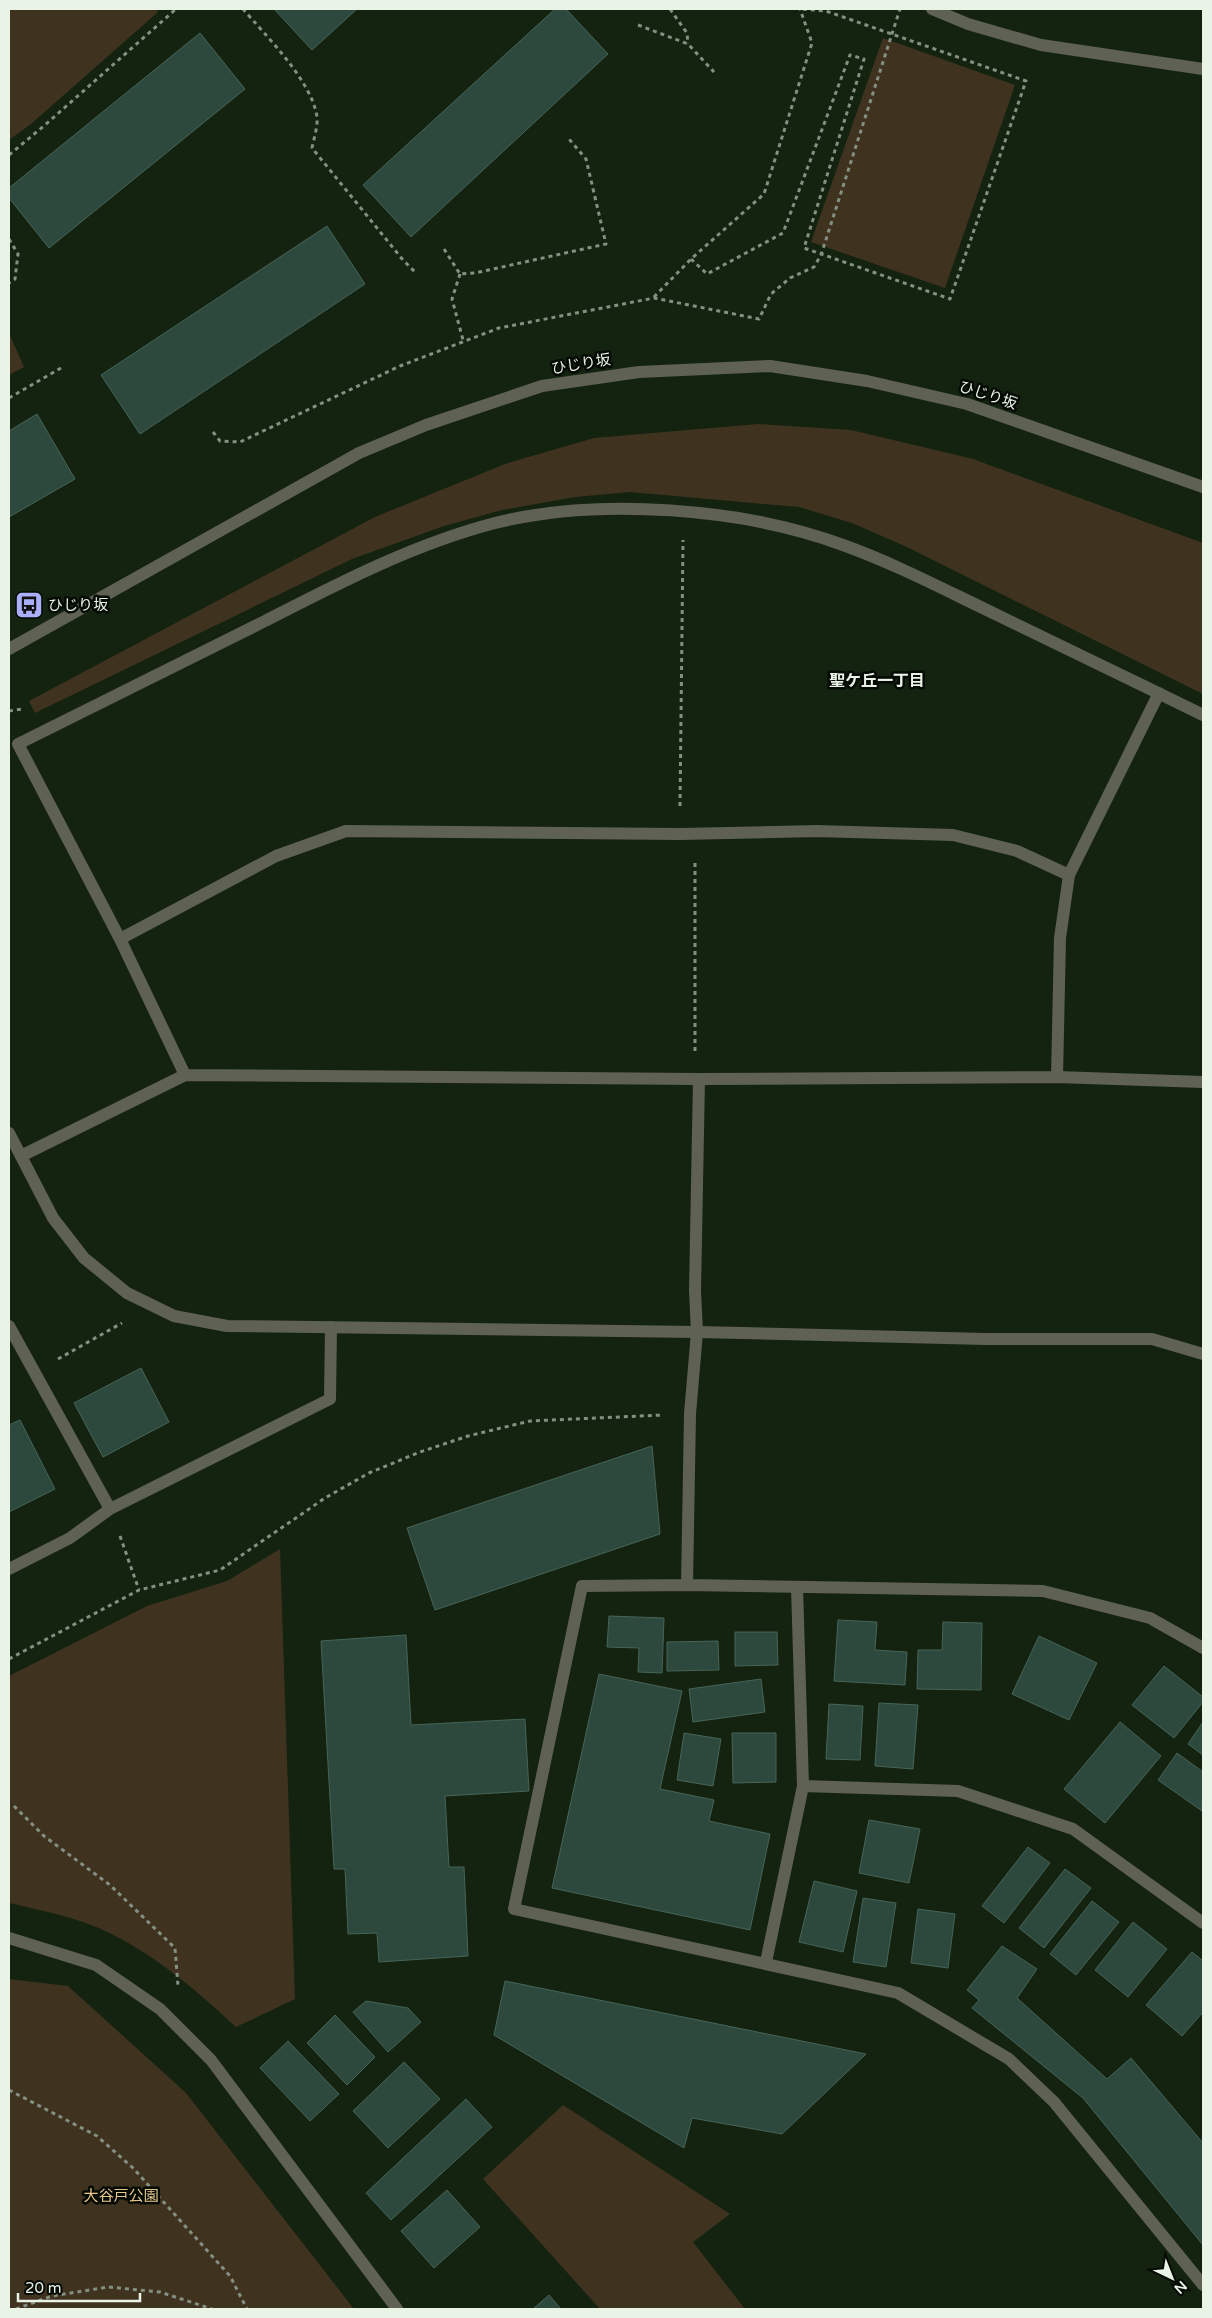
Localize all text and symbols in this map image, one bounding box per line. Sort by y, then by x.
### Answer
street label: ひじり坂 [550,350,612,378]
street label: ひじり坂 [957,377,1019,413]
bus stop icon: ひじり坂 [14,590,44,620]
place label: ひじり坂 [48,596,108,614]
district label: 聖ケ丘一丁目 [829,671,925,691]
park label: 大谷戸公園 [83,2187,159,2205]
north arrow [1147,2253,1197,2303]
scale bar [18,2270,140,2302]
text: N [1171,2277,1190,2297]
text: 20 m [25,2279,62,2297]

